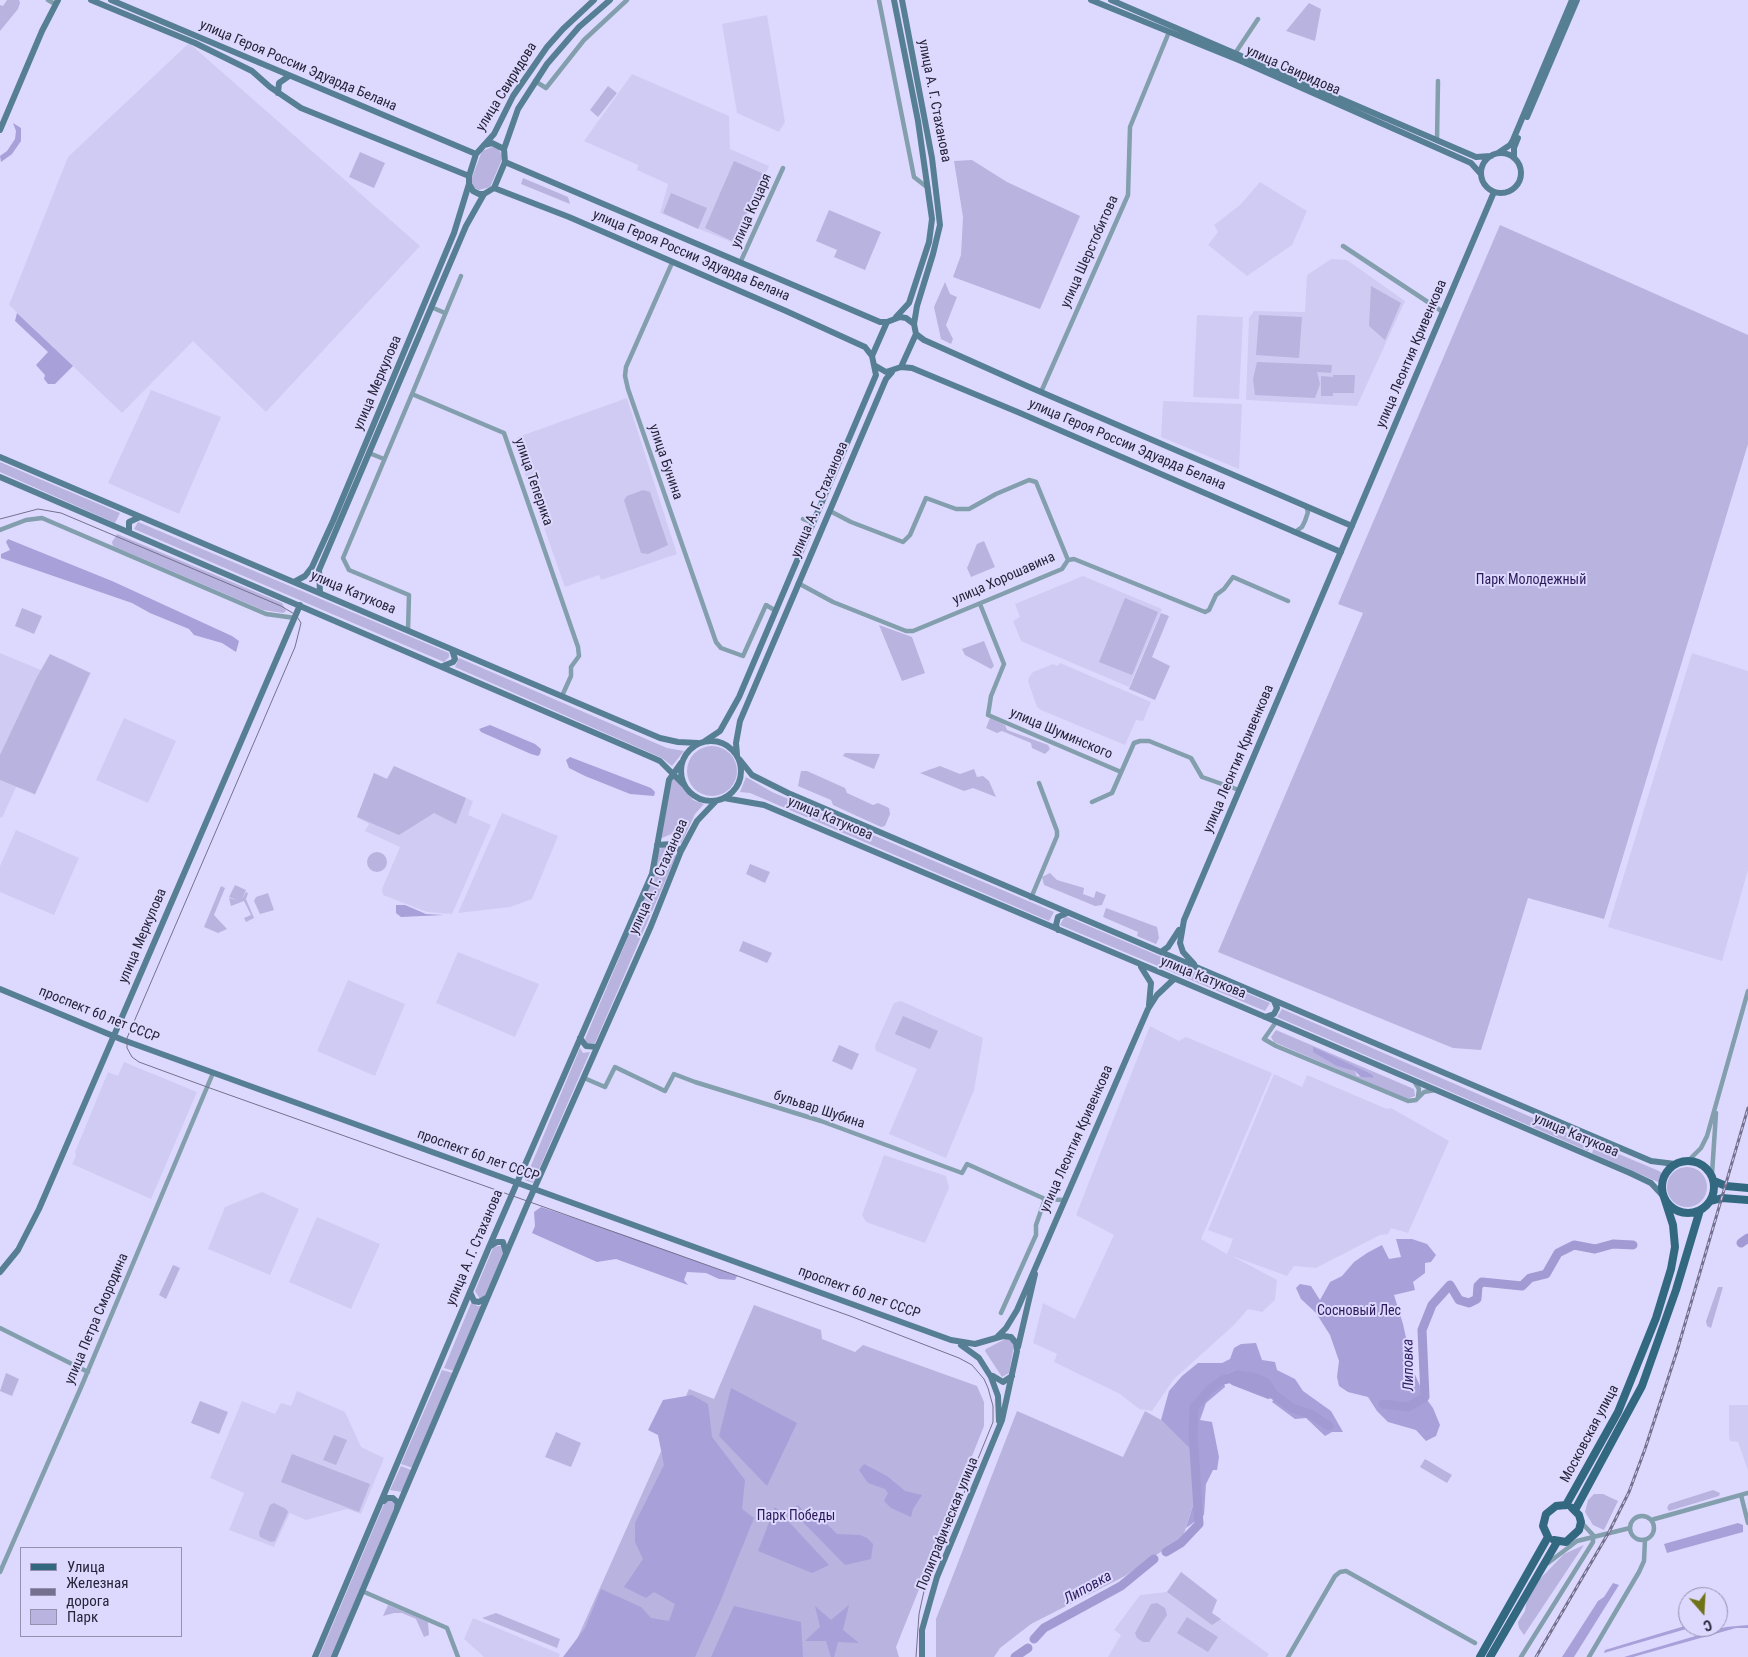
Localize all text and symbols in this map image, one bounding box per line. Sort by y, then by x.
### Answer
street label: улица Героя России Эдуарда Белана [197,17,399,115]
street label: улица А. Г. Стаханова [914,38,954,164]
street label: улица Свиридова [473,40,541,134]
street label: улица Свиридова [1243,43,1343,99]
street label: улица Коцаря [728,171,776,251]
street label: улица Шерстобитова [1058,193,1122,311]
street label: улица Героя России Эдуарда Белана [590,207,792,305]
street label: улица Леонтия Кривенкова [1373,277,1451,431]
street label: улица Меркулова [350,333,406,433]
street label: улица Героя России Эдуарда Белана [1026,396,1228,494]
street label: улица Бунина [644,422,686,502]
street label: улица Теперика [510,436,556,528]
street label: улица А. Г. Стаханова [788,439,852,561]
street label: улица Хорошавина [950,549,1058,609]
street label: улица Катукова [308,568,398,618]
park label: Парк Молодежный [1476,572,1586,588]
street label: улица Леонтия Кривенкова [1200,682,1278,836]
street label: улица Шуминского [1007,705,1115,763]
street label: улица Катукова [785,794,875,844]
street label: улица А. Г. Стаханова [626,817,692,937]
street label: улица Меркулова [115,886,171,986]
street label: улица Катукова [1158,953,1248,1003]
street label: проспект 60 лет СССР [36,983,162,1047]
street label: улица Леонтия Кривенкова [1037,1063,1117,1215]
street label: бульвар Шубина [771,1087,867,1133]
street label: улица Катукова [1531,1111,1621,1161]
street label: проспект 60 лет СССР [415,1126,541,1186]
street label: улица А. Г. Стаханова [443,1187,507,1309]
street label: улица Петра Смородина [62,1251,132,1387]
street label: проспект 60 лет СССР [796,1263,922,1323]
park label: Сосновый Лес [1317,1303,1401,1319]
water label: Липовка [1400,1339,1418,1391]
street label: Московская улица [1557,1382,1623,1486]
street label: Полиграфическая улица [914,1455,982,1593]
park label: Парк Победы [757,1508,835,1524]
legend [20,1547,182,1637]
text: Улица [67,1558,105,1576]
water label: Липовка [1061,1567,1115,1609]
text: Железная дорога [66,1574,128,1610]
north arrow [1678,1587,1728,1637]
text: Парк [67,1608,98,1626]
text: С [1701,1616,1714,1634]

